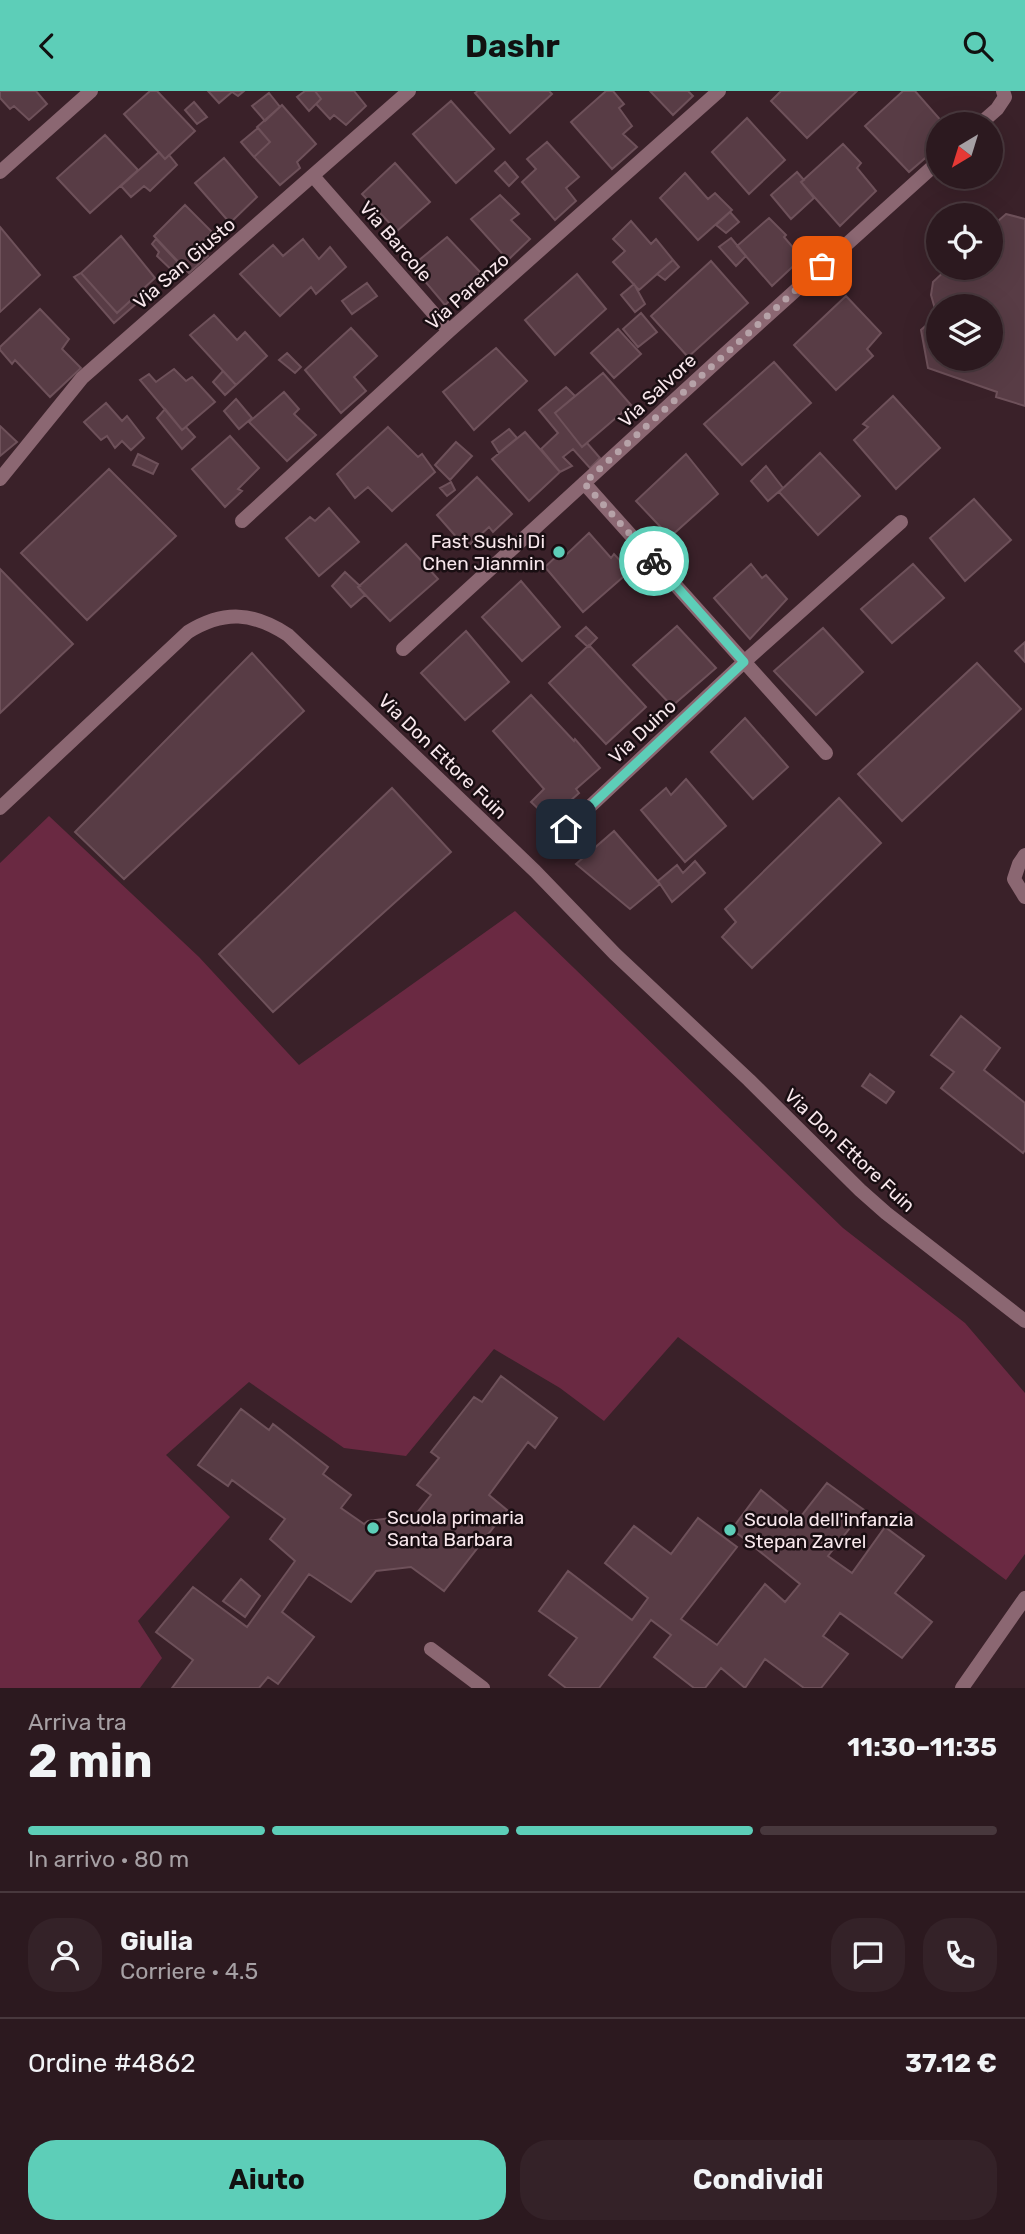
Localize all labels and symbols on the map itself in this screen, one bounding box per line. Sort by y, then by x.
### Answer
north arrow [926,112,1003,189]
street label: Via Barcole [354,196,437,286]
street label: Via San Giusto [129,213,240,314]
pin [792,236,852,296]
street label: Via Parenzo [421,248,514,335]
street label: Via Salvore [614,349,701,432]
courier [619,526,689,596]
place label: Fast Sushi Di Chen Jianmin [422,530,545,575]
marker: Fast Sushi Di Chen Jianmin [551,544,567,560]
street label: Via Don Ettore Fuin [373,689,512,824]
street label: Via Duino [604,694,681,768]
pin [536,799,596,859]
street label: Via Don Ettore Fuin [780,1084,920,1217]
place label: Scuola primaria Santa Barbara [387,1506,524,1551]
place label: Scuola dell'infanzia Stepan Zavrel [744,1508,914,1553]
marker: Scuola primaria Santa Barbara [365,1520,381,1536]
marker: Scuola dell'infanzia Stepan Zavrel [722,1522,738,1538]

